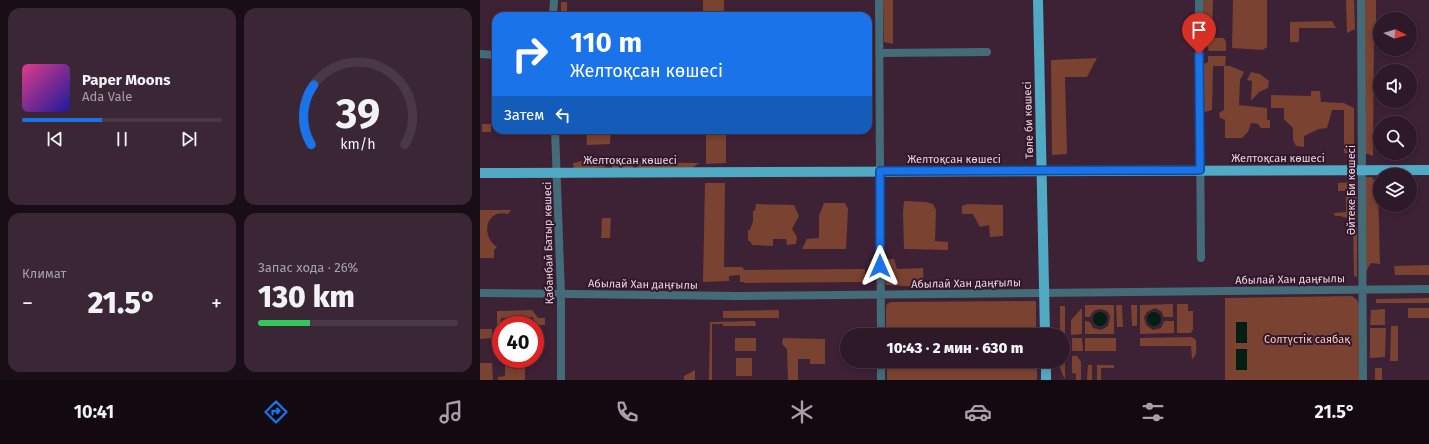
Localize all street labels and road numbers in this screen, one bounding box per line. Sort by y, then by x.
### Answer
street label: Төле би көшесі [1021,81,1036,159]
street label: Әйтеке Би көшесі [1345,145,1358,235]
street label: Желтоқсан көшесі [1231,152,1325,165]
street label: Желтоқсан көшесі [907,153,1001,166]
street label: Желтоқсан көшесі [583,154,677,167]
street label: Қабанбай Батыр көшесі [541,181,556,304]
street label: Абылай Хан даңғылы [1235,272,1345,287]
street label: Абылай Хан даңғылы [911,276,1021,291]
street label: Абылай Хан даңғылы [588,277,698,292]

